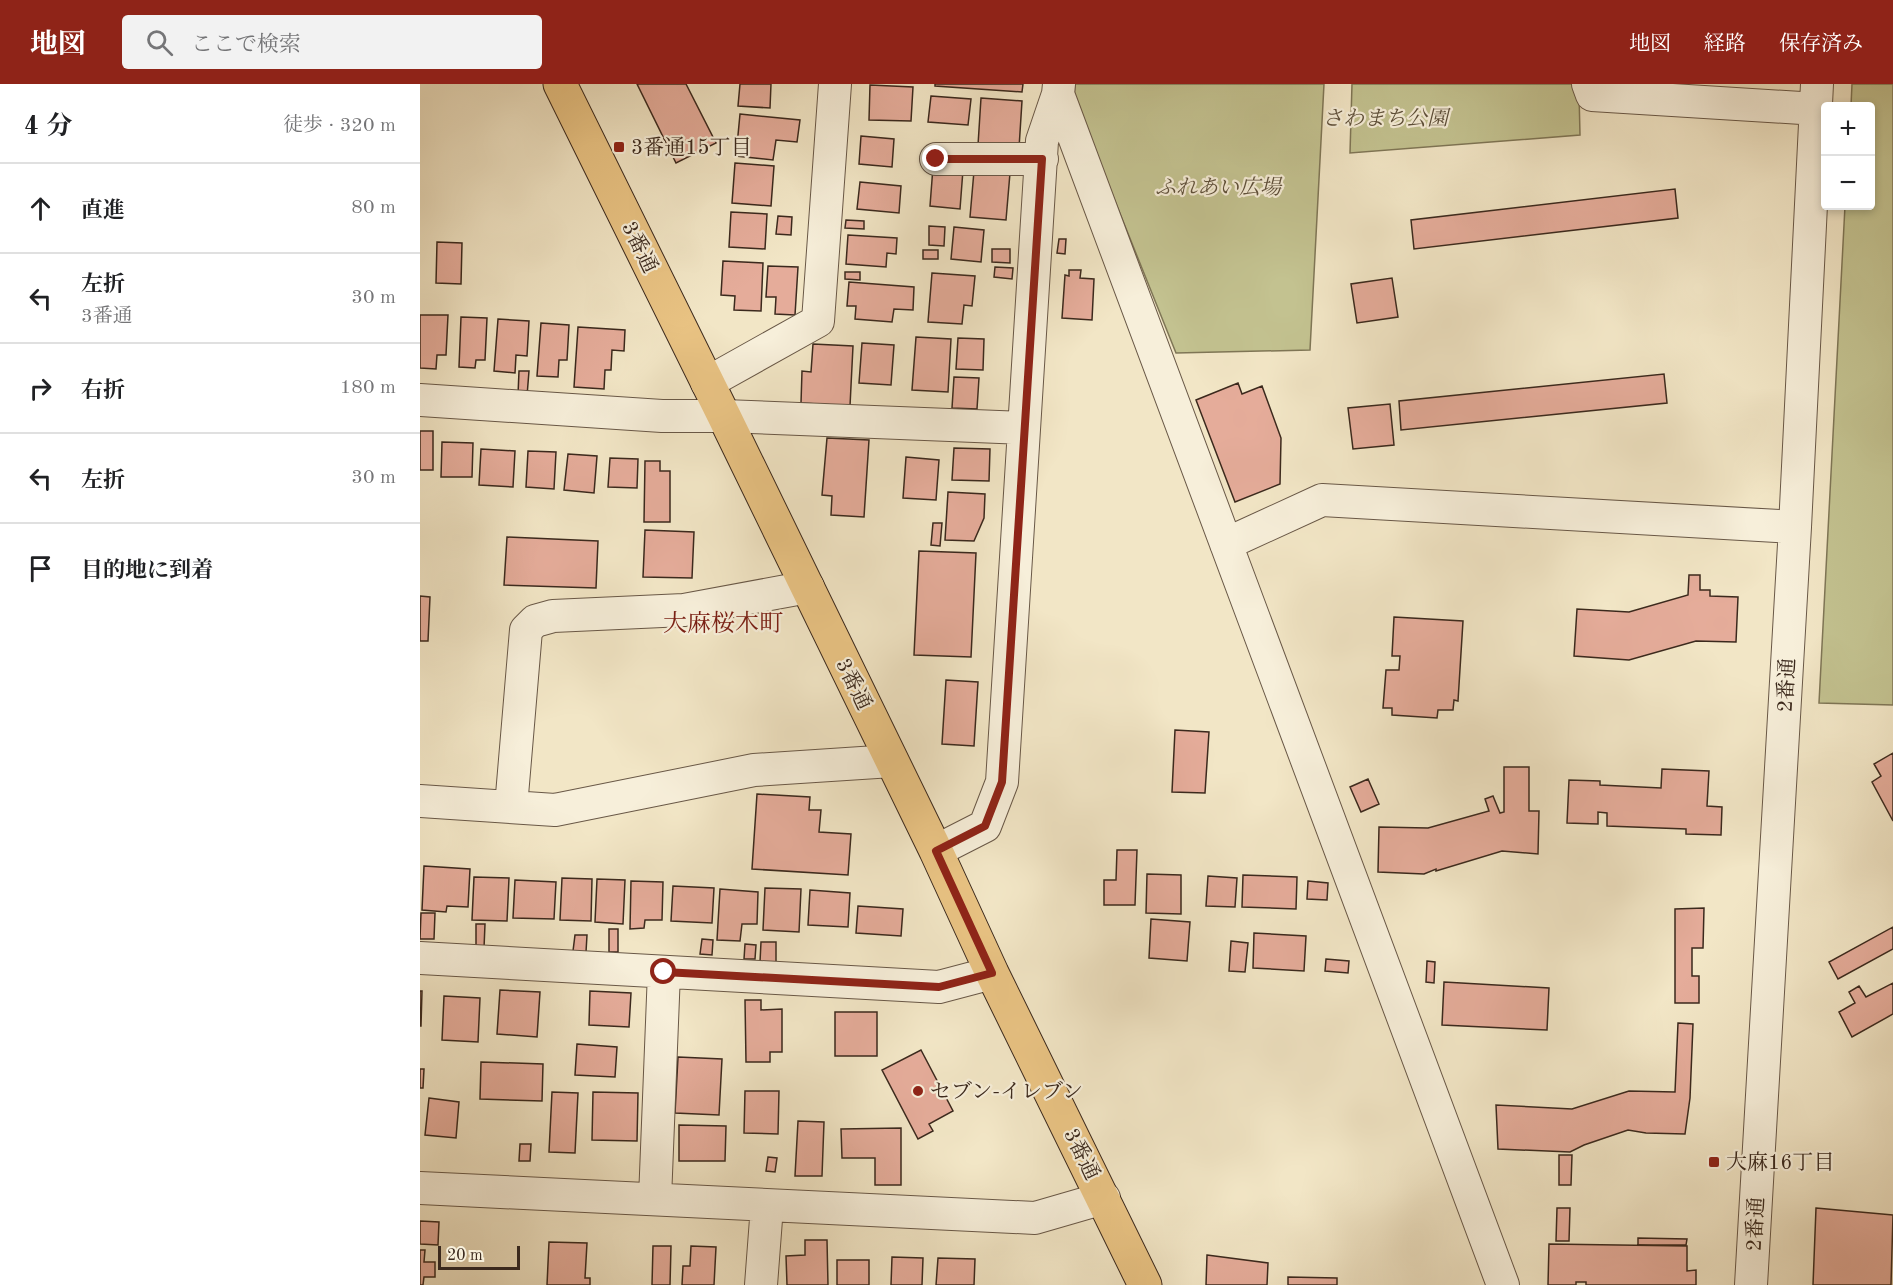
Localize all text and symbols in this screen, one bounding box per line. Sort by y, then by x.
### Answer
search box [122,15,542,69]
icon: search [143,26,176,59]
text: 地図 [30,32,86,60]
text: ここで検索 [191,34,301,56]
text: 地図 [1629,34,1671,55]
text: 経路 [1704,34,1746,55]
text: 保存済み [1779,34,1863,55]
map controls [1821,102,1875,210]
button: + [1821,102,1875,156]
park label: さわまち公園 [1322,107,1451,130]
text: 4 分 [24,114,72,140]
text: 徒歩 · 320 m [283,116,396,136]
place label: 3番通15丁目 [631,136,752,159]
marker: 3番通15丁目 [612,140,626,154]
route end [922,145,948,171]
button: − [1821,156,1875,210]
park label: ふれあい広場 [1155,176,1283,199]
icon: ahead [24,192,57,225]
text: 80 m [351,198,396,218]
text: 直進 [81,200,125,222]
street label: 3番通 [617,218,662,277]
text: 左折 [81,274,125,296]
icon: left [24,282,57,315]
text: 30 m [351,288,396,308]
text: 3番通 [81,307,133,327]
icon: right [24,372,57,405]
text: 180 m [340,378,396,398]
text: 右折 [81,380,125,402]
icon: left [24,462,57,495]
text: 30 m [351,468,396,488]
text: 左折 [81,470,125,492]
icon: arrive [24,552,57,585]
text: 目的地に到着 [81,560,213,582]
district label: 大麻桜木町 [663,610,783,637]
street label: 3番通 [831,655,876,714]
street label: 2番通 [1774,657,1799,713]
route start [650,958,676,984]
place label: セブン-イレブン [930,1080,1083,1103]
marker: セブン-イレブン [911,1084,925,1098]
street label: 3番通 [1059,1125,1104,1184]
place label: 大麻16丁目 [1726,1151,1834,1174]
marker: 大麻16丁目 [1707,1155,1721,1169]
street label: 2番通 [1743,1196,1768,1252]
scale bar [438,1243,520,1270]
text: 20 m [447,1248,483,1264]

